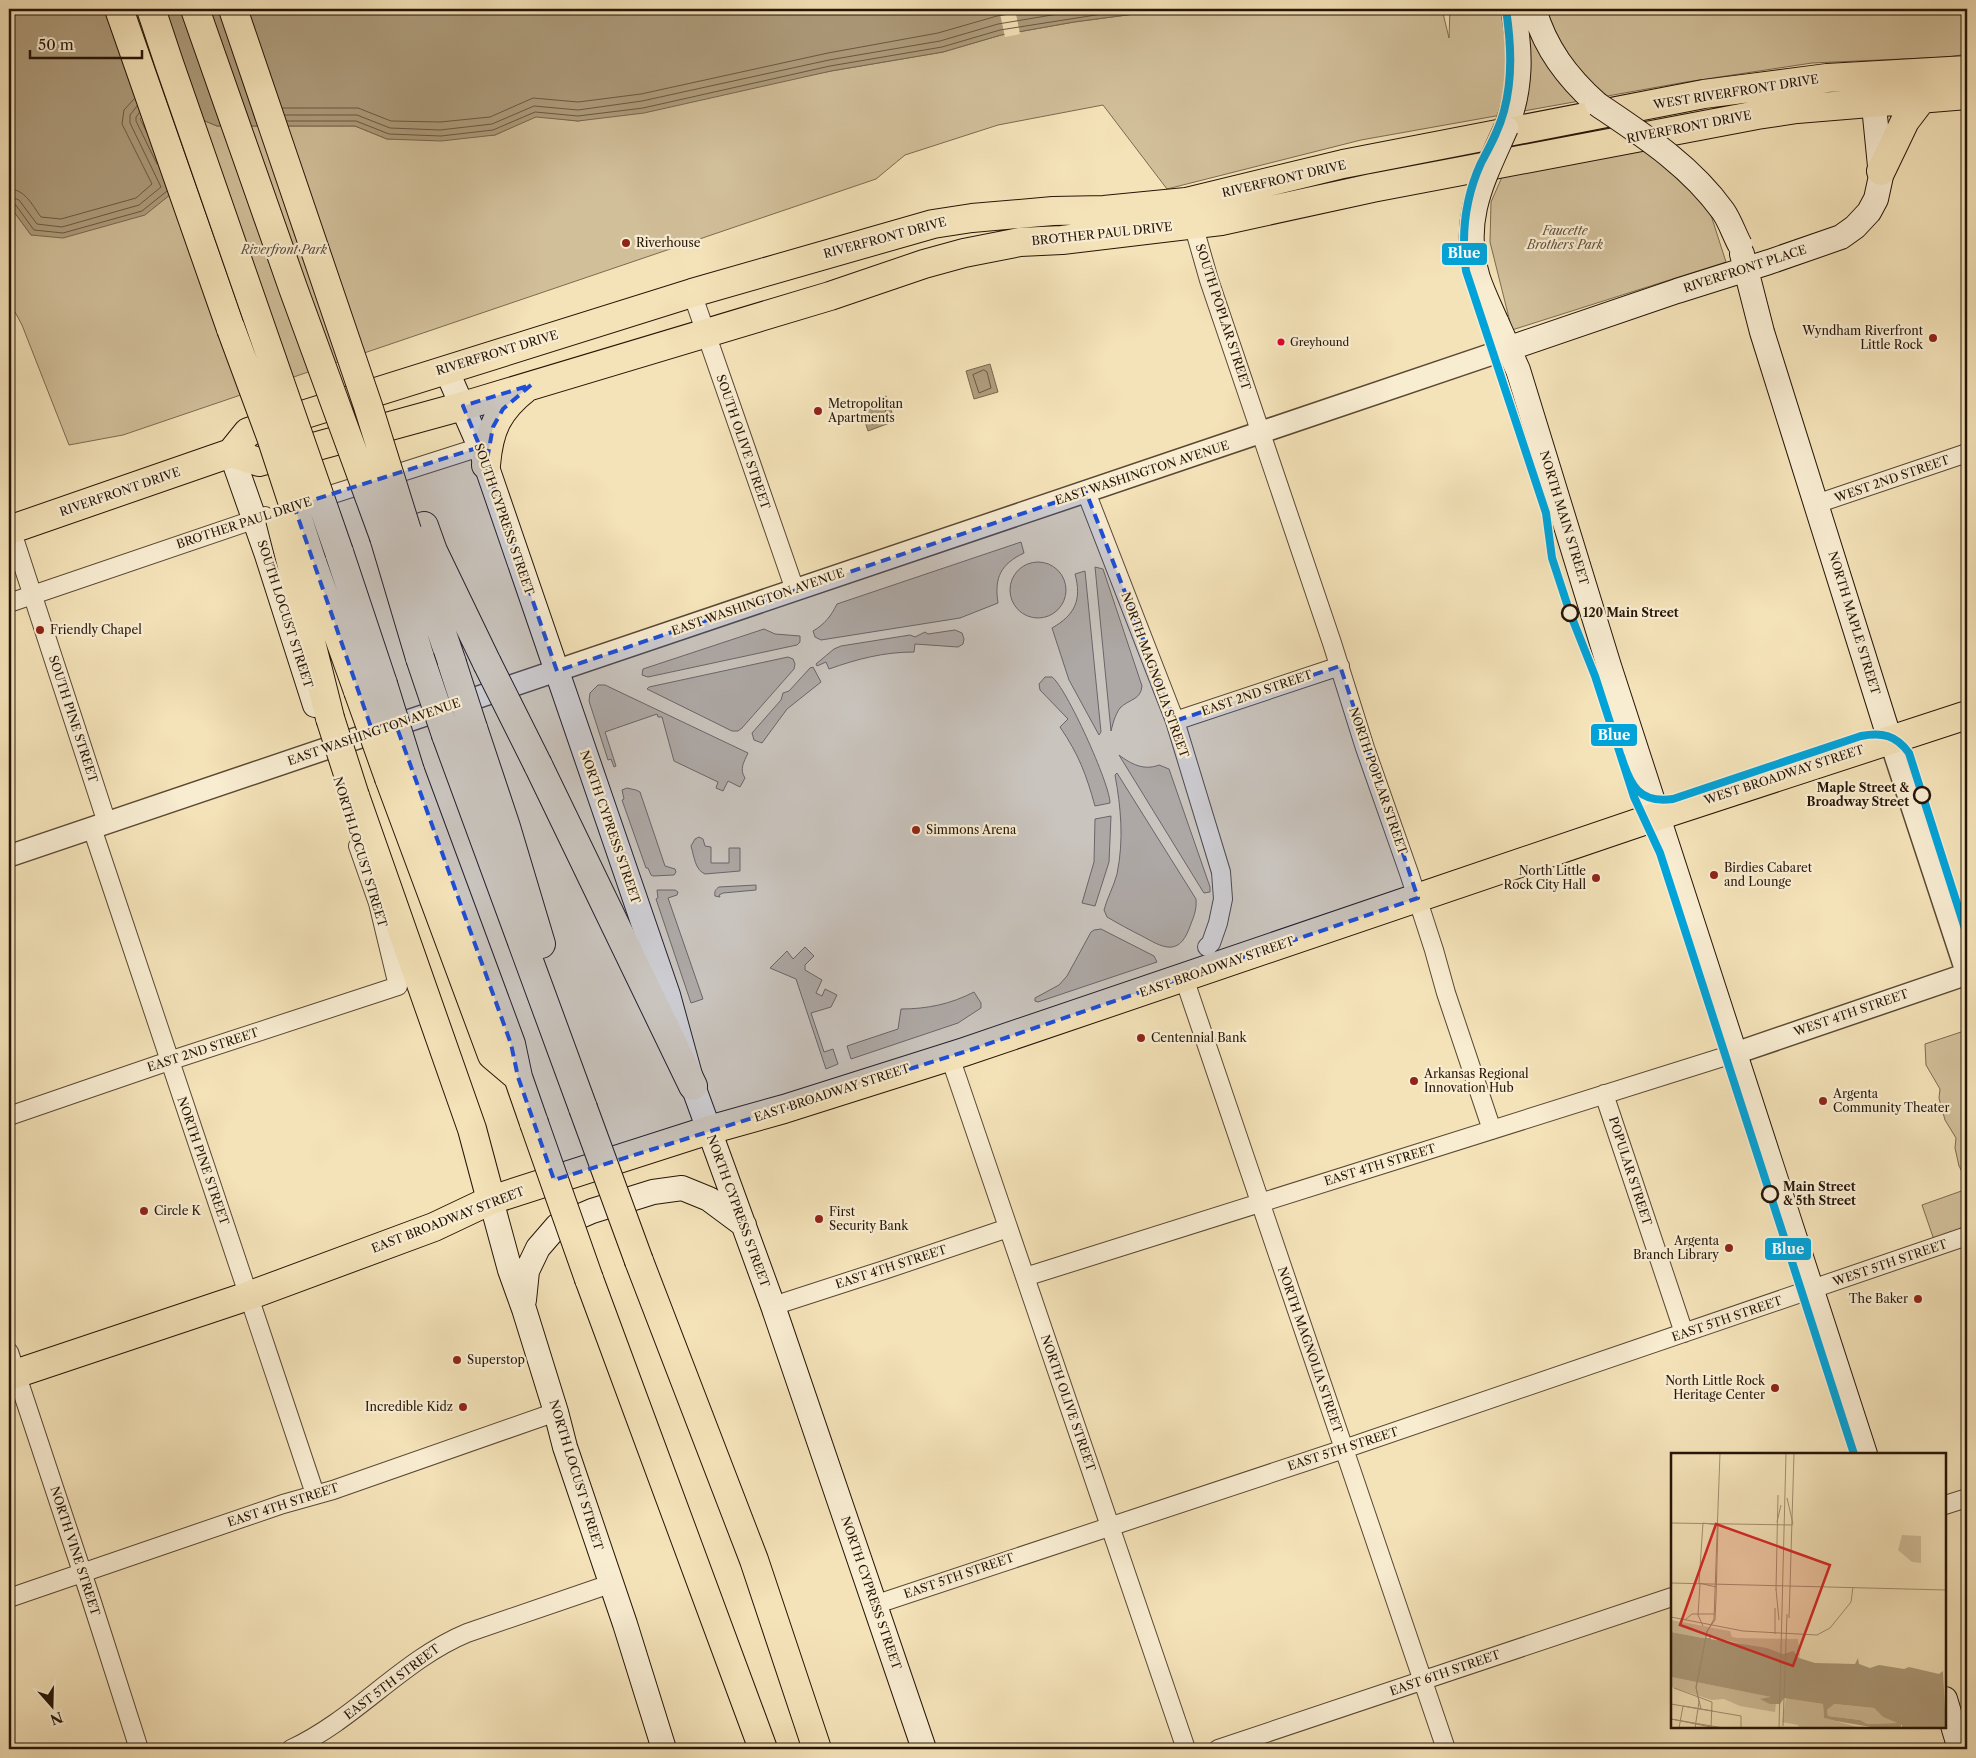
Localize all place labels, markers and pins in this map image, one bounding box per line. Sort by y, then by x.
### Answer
place label: Riverhouse [636,235,701,250]
marker: Riverhouse [620,237,632,249]
place label: Wyndham Riverfront Little Rock [1801,323,1924,352]
marker: Wyndham Riverfront Little Rock [1927,332,1939,344]
place label: Greyhound [1290,335,1350,349]
marker: Greyhound [1276,337,1286,347]
place label: Metropolitan Apartments [827,396,904,425]
marker: Metropolitan Apartments [812,405,824,417]
marker: 120 Main Street [1561,604,1579,622]
place label: 120 Main Street [1583,605,1679,620]
place label: Friendly Chapel [50,622,142,637]
marker: Friendly Chapel [34,624,46,636]
place label: Maple Street & Broadway Street [1807,780,1909,809]
marker: Maple Street & Broadway Street [1913,786,1931,804]
place label: Simmons Arena [926,822,1017,837]
marker: Simmons Arena [910,824,922,836]
place label: Birdies Cabaret and Lounge [1724,860,1813,889]
place label: North Little Rock City Hall [1503,863,1586,892]
marker: Birdies Cabaret and Lounge [1708,869,1720,881]
marker: North Little Rock City Hall [1590,872,1602,884]
place label: Centennial Bank [1151,1030,1247,1045]
marker: Centennial Bank [1135,1032,1147,1044]
place label: Arkansas Regional Innovation Hub [1423,1066,1529,1095]
marker: Arkansas Regional Innovation Hub [1408,1075,1420,1087]
place label: Argenta Community Theater [1832,1086,1950,1115]
marker: Argenta Community Theater [1817,1095,1829,1107]
place label: Main Street & 5th Street [1783,1179,1856,1208]
marker: Main Street & 5th Street [1761,1185,1779,1203]
place label: Circle K [154,1203,202,1218]
place label: First Security Bank [829,1204,909,1233]
marker: Circle K [138,1205,150,1217]
marker: First Security Bank [813,1213,825,1225]
place label: Argenta Branch Library [1633,1233,1720,1262]
marker: Argenta Branch Library [1723,1242,1735,1254]
place label: The Baker [1849,1291,1908,1306]
marker: The Baker [1912,1293,1924,1305]
place label: Superstop [467,1352,525,1367]
marker: Superstop [451,1354,463,1366]
place label: North Little Rock Heritage Center [1665,1373,1766,1402]
marker: North Little Rock Heritage Center [1769,1382,1781,1394]
place label: Incredible Kidz [365,1399,453,1414]
marker: Incredible Kidz [457,1401,469,1413]

